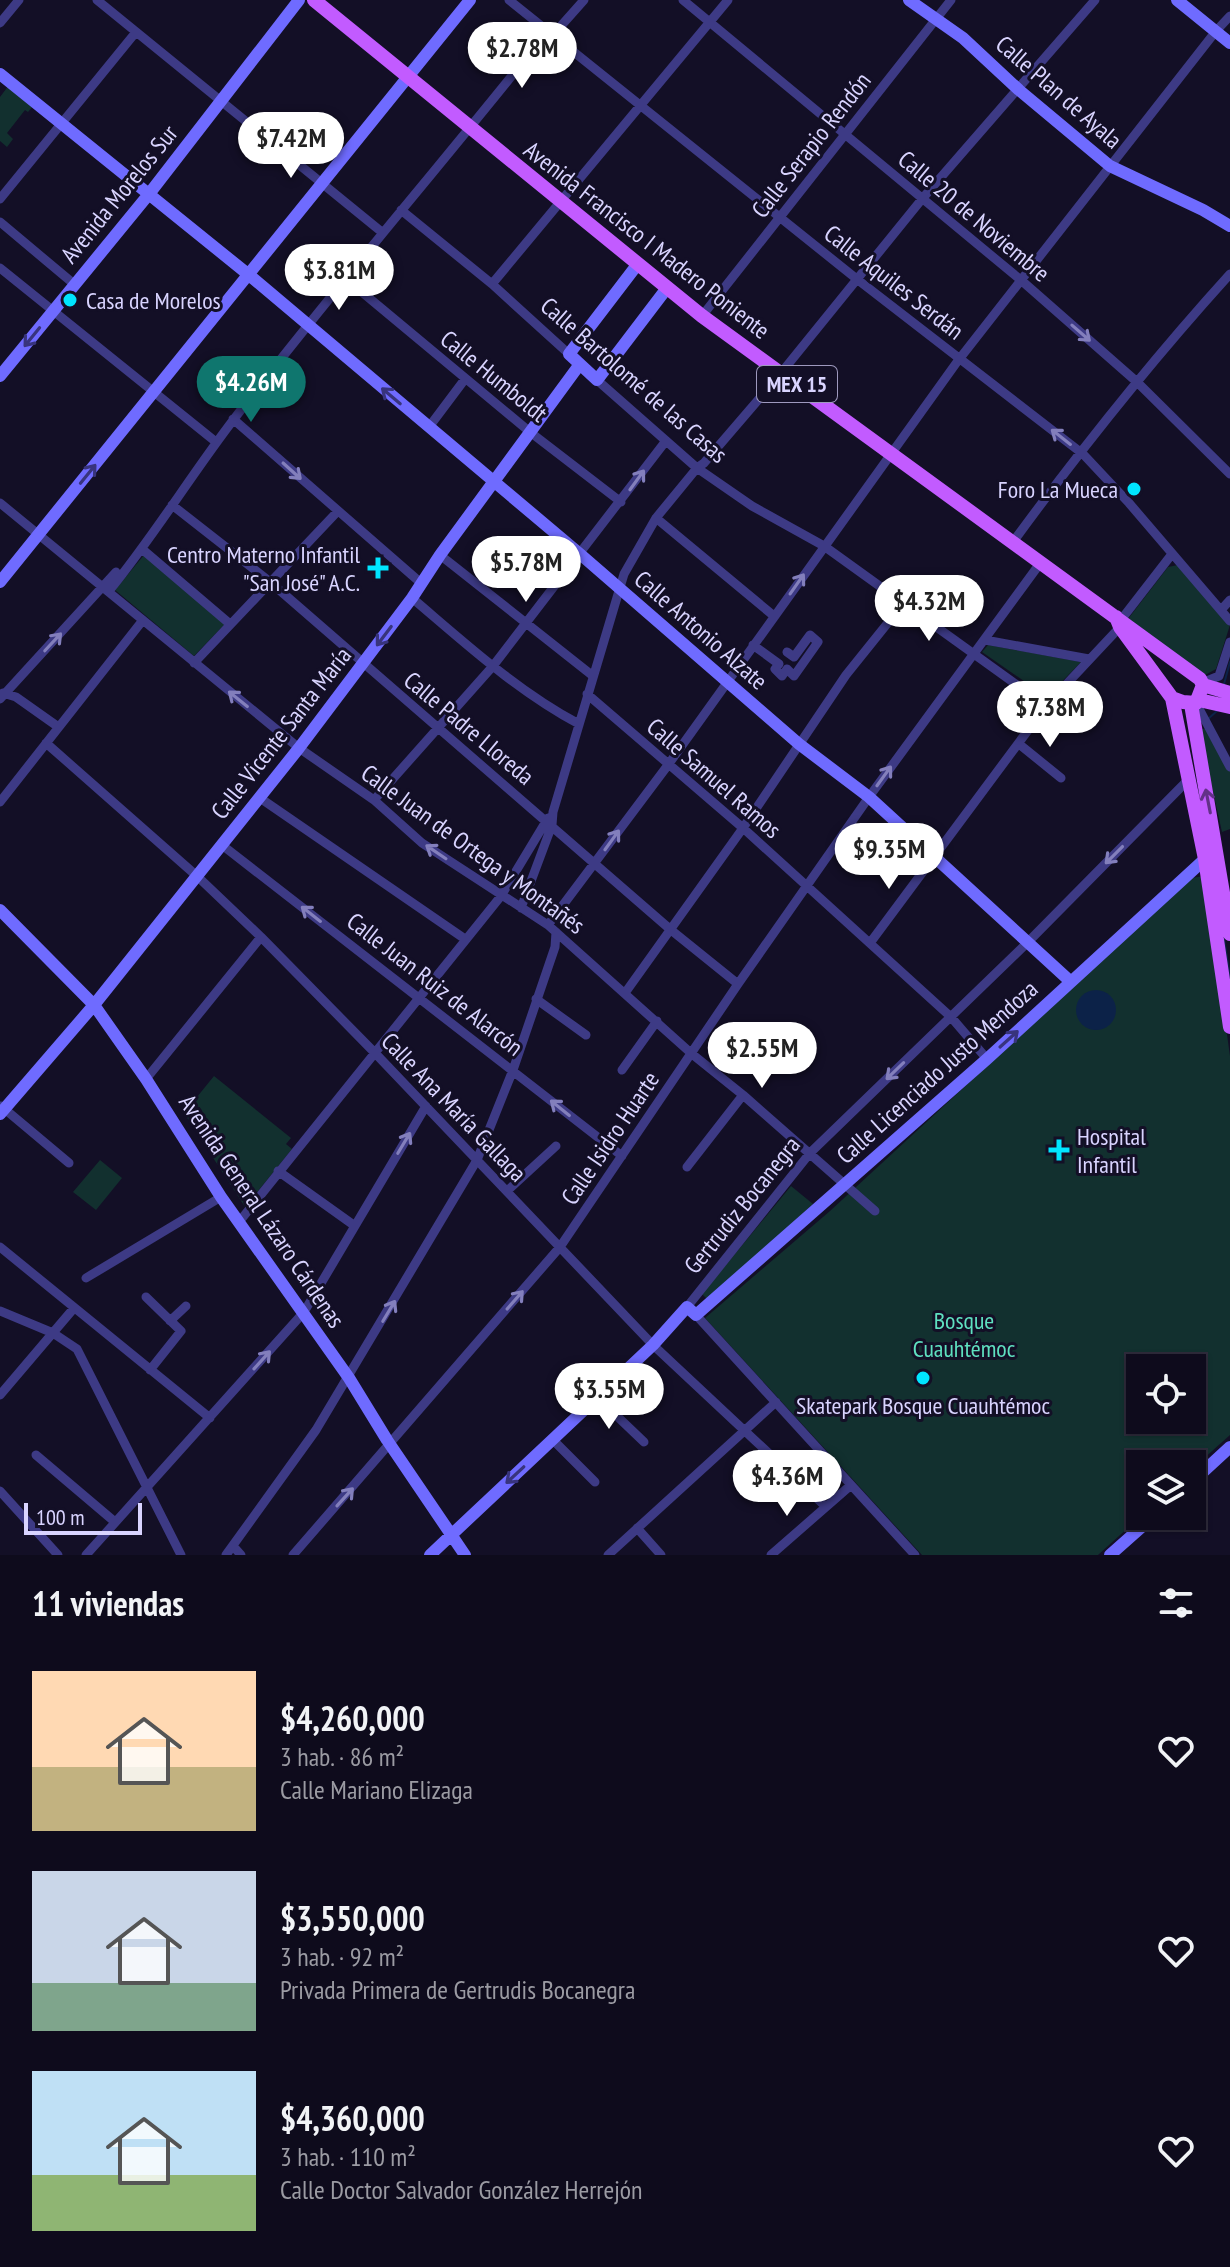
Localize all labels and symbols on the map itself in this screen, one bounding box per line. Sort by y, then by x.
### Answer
pin: $2.78M [457,22,587,90]
street label: Calle Plan de Ayala [989,29,1129,155]
street label: Calle Serapio Rendón [745,66,877,224]
pin: $7.42M [226,112,356,180]
street label: Avenida Morelos Sur [54,118,185,270]
street label: Avenida Francisco I Madero Poniente [518,134,776,346]
street label: Calle 20 de Noviembre [892,144,1056,288]
street label: Calle Aquiles Serdán [818,218,970,346]
pin: $3.81M [274,244,404,312]
place label: Casa de Morelos [86,285,221,316]
street label: Calle Bartolomé de las Casas [534,290,734,470]
marker: Casa de Morelos [61,291,79,309]
street label: Calle Humboldt [434,323,554,429]
one-way arrow [1070,324,1090,342]
one-way arrow [23,326,41,346]
pin: $4.26M [186,356,316,424]
road number: MEX 15 [757,366,837,402]
one-way arrow [382,387,402,405]
one-way arrow [1051,428,1072,445]
one-way arrow [281,462,301,480]
one-way arrow [80,464,97,485]
one-way arrow [628,470,645,491]
place label: Foro La Mueca [998,474,1118,505]
marker: Foro La Mueca [1125,480,1143,498]
pin: $5.78M [461,536,591,604]
place label: Centro Materno Infantil "San José" A.C. [167,539,360,598]
marker: Centro Materno Infantil "San José" A.C. [367,557,389,579]
street label: Calle Antonio Alzate [628,564,774,696]
one-way arrow [789,574,805,596]
pin: $4.32M [864,575,994,643]
one-way arrow [375,625,392,646]
one-way arrow [43,632,62,652]
street label: Calle Vicente Santa María [204,641,358,825]
street label: Calle Padre Lloreda [398,665,540,791]
pin: $7.38M [985,681,1115,749]
one-way arrow [228,690,249,707]
street label: Calle Samuel Ramos [640,711,788,845]
street label: Calle Juan de Ortega y Montañés [355,757,591,941]
one-way arrow [876,766,893,788]
one-way arrow [1200,789,1215,815]
pin: $9.35M [824,823,954,891]
one-way arrow [603,830,620,852]
one-way arrow [425,844,448,860]
one-way arrow [1104,845,1124,864]
one-way arrow [301,906,322,923]
street label: Calle Juan Ruiz de Alarcón [341,906,529,1062]
street label: Calle Licenciado Justo Mendoza [830,973,1044,1171]
pin: $2.55M [697,1022,827,1090]
street label: Calle Ana María Gallaga [375,1026,533,1188]
one-way arrow [999,1031,1019,1049]
one-way arrow [886,1061,905,1080]
street label: Calle Isidro Huarte [554,1065,666,1211]
street label: Avenida General Lázaro Cárdenas [172,1088,352,1334]
one-way arrow [551,1099,571,1117]
place label: Hospital Infantil [1077,1121,1146,1180]
street label: Gertrudiz Bocanegra [677,1130,807,1280]
one-way arrow [396,1132,412,1155]
marker: Hospital Infantil [1048,1139,1070,1161]
one-way arrow [506,1290,524,1311]
one-way arrow [381,1300,397,1323]
park label: Bosque Cuauhtémoc [913,1305,1016,1364]
one-way arrow [253,1350,271,1370]
pin: $3.55M [544,1363,674,1431]
marker: Skatepark Bosque Cuauhtémoc [914,1369,932,1387]
place label: Skatepark Bosque Cuauhtémoc [796,1390,1050,1421]
pin: $4.36M [722,1450,852,1518]
one-way arrow [505,1466,525,1484]
one-way arrow [335,1487,353,1507]
scale bar [24,1499,142,1535]

